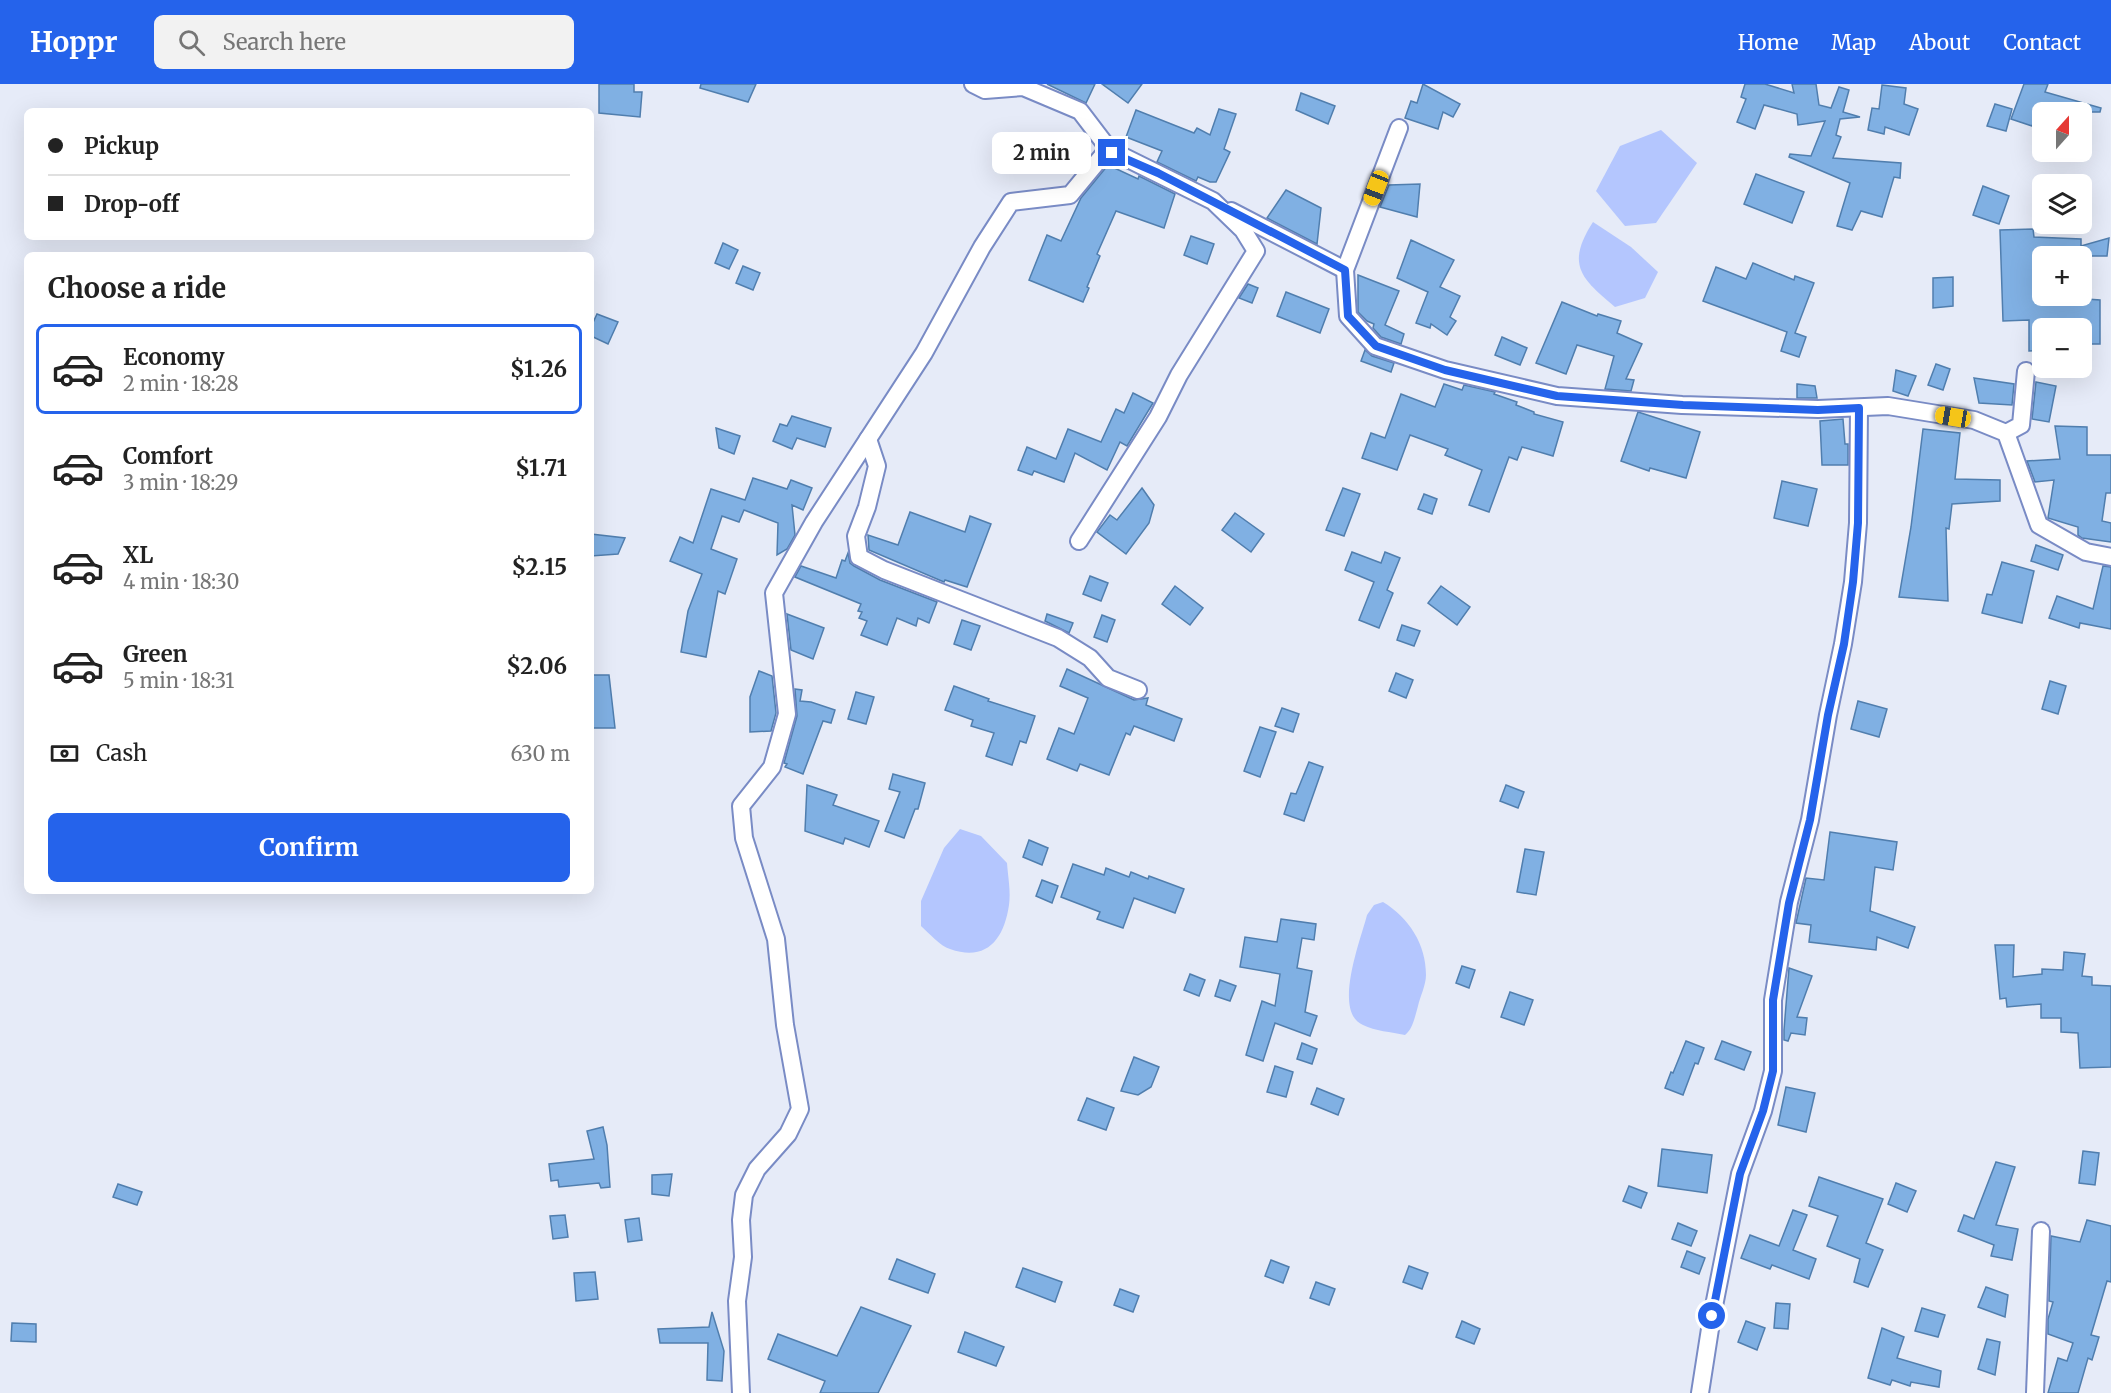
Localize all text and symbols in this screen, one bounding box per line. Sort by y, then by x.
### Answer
search box [154,15,574,69]
text: Hoppr [30,24,118,60]
icon: search [175,26,208,59]
text: Search here [223,28,346,56]
text: Home [1738,29,1798,56]
text: Map [1831,29,1876,56]
text: About [1909,29,1970,56]
text: Contact [2003,29,2081,56]
north arrow [2032,102,2092,162]
map controls [2032,102,2092,378]
text: Pickup [84,132,159,160]
callout: 2 min [992,132,1091,174]
route end [1098,139,1125,166]
text: 2 min [1013,140,1070,165]
car [1361,168,1391,208]
button: layers [2032,174,2092,234]
text: Drop-off [84,190,179,218]
button: + [2032,246,2092,306]
text: Choose a ride [48,271,226,305]
button: − [2032,318,2092,378]
icon: car [51,342,105,396]
text: Economy [123,343,224,371]
text: $1.26 [510,355,567,383]
text: 2 min · 18:28 [123,371,239,396]
car [1934,405,1972,429]
icon: car [51,441,105,495]
text: Comfort [123,442,213,470]
text: $1.71 [515,454,567,482]
text: 3 min · 18:29 [123,470,238,495]
icon: car [51,540,105,594]
text: XL [123,541,153,569]
text: $2.15 [511,553,567,581]
text: 4 min · 18:30 [123,569,239,594]
icon: car [51,639,105,693]
text: Green [123,640,187,668]
text: $2.06 [506,652,567,680]
text: 5 min · 18:31 [123,668,234,693]
icon: cash [48,737,81,770]
text: Cash [96,739,147,767]
text: 630 m [510,741,570,766]
button: Confirm [48,813,570,882]
route start [1698,1302,1725,1329]

